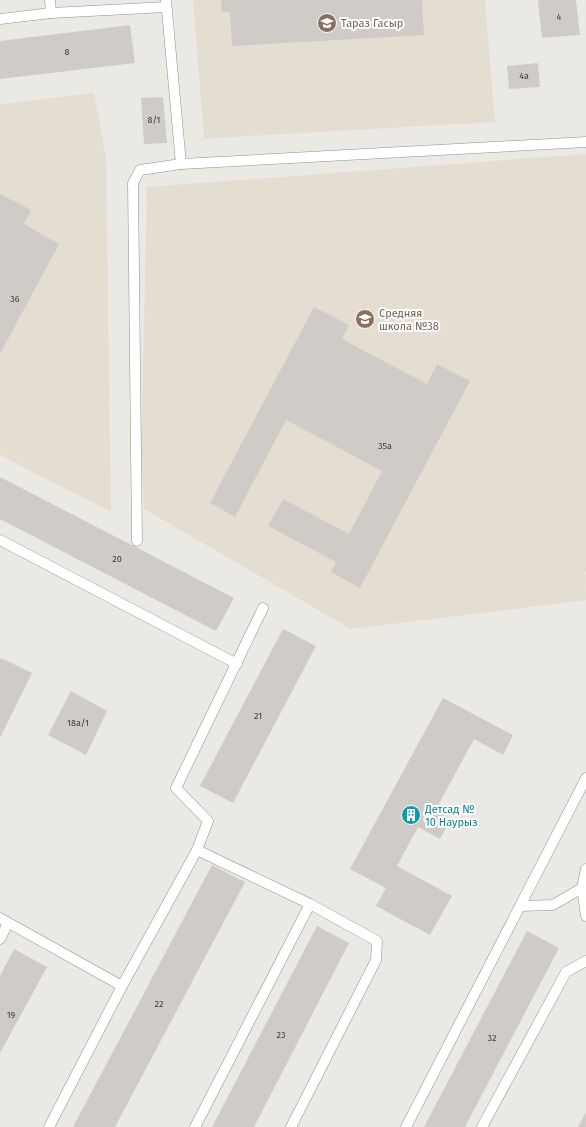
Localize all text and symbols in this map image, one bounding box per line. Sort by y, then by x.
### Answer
school or university icon: Тараз Гасыр [316,12,338,34]
house number: 4 [557,12,562,22]
place label: Тараз Гасыр [341,17,403,30]
house number: 8 [65,47,70,57]
house number: 4а [519,71,529,81]
house number: 8/1 [148,115,161,125]
house number: 36 [10,294,20,304]
place label: Средняя школа №38 [379,307,439,333]
school or university icon: Средняя школа №38 [354,308,376,330]
house number: 35а [378,441,392,451]
house number: 20 [112,554,122,564]
house number: 21 [254,711,262,721]
house number: 18а/1 [67,718,89,728]
place label: Детсад № 10 Наурыз [424,803,478,829]
building icon: Детсад № 10 Наурыз [400,804,422,826]
house number: 22 [155,999,163,1009]
house number: 19 [7,1010,16,1020]
house number: 23 [277,1030,285,1040]
house number: 32 [488,1033,496,1043]

